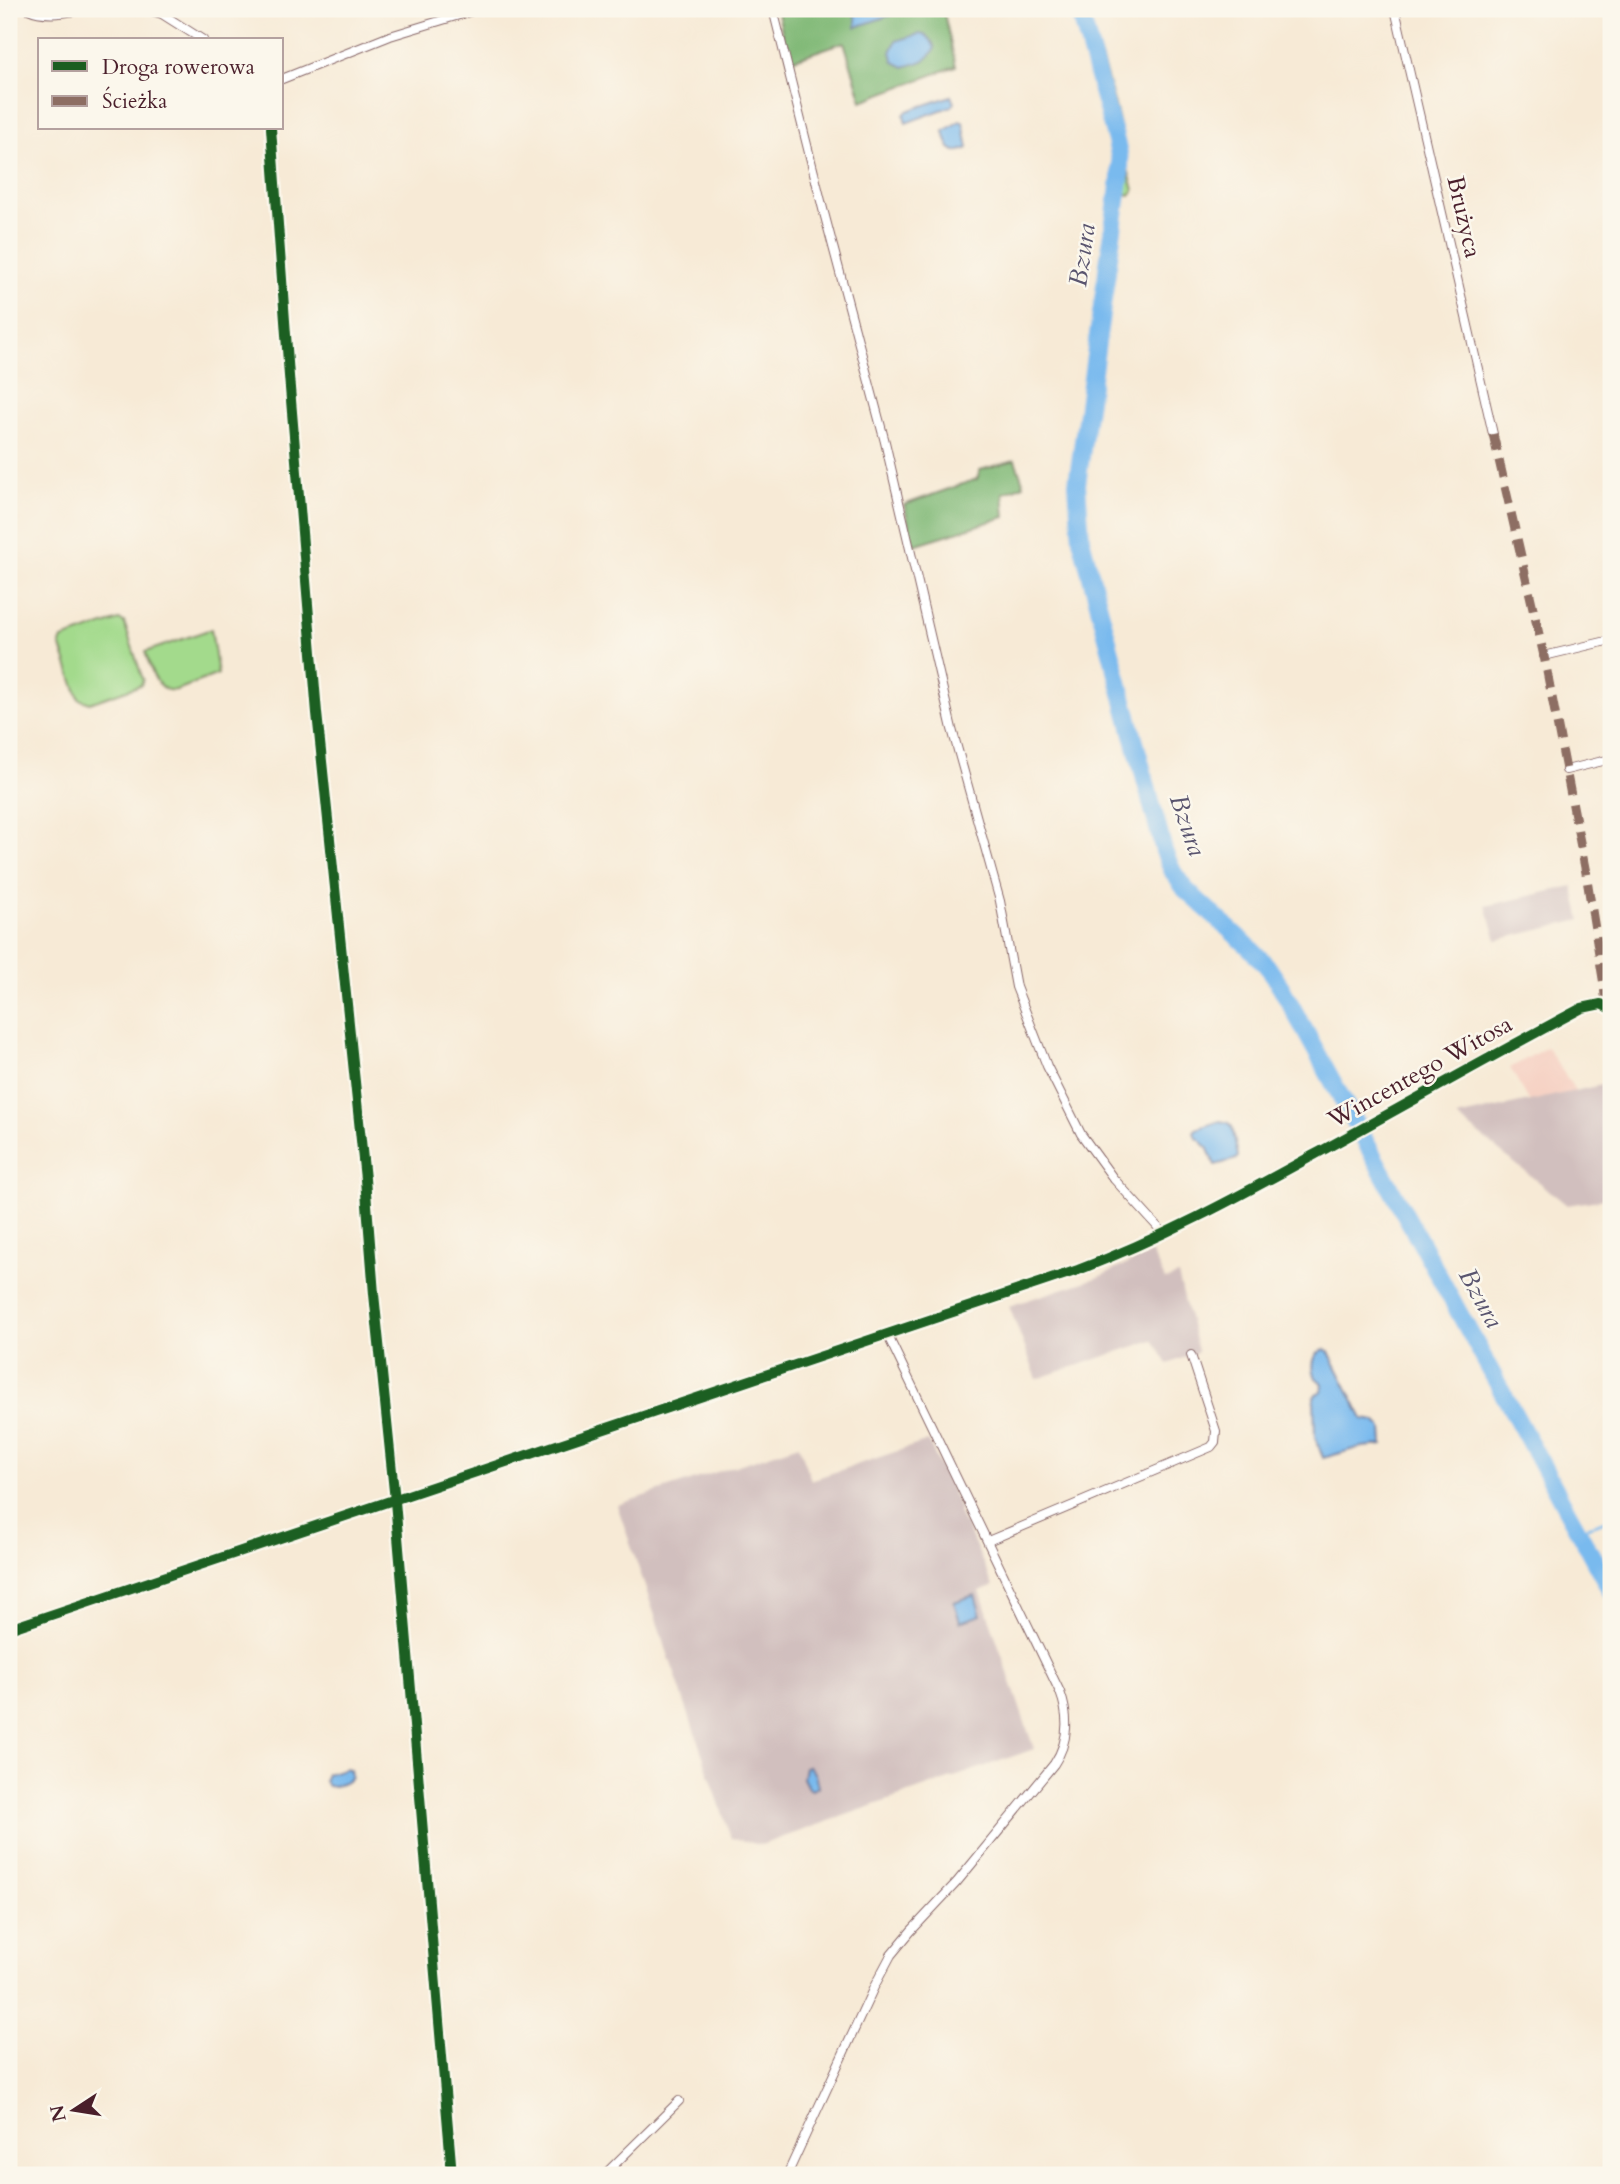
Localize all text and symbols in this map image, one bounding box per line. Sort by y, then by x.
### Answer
legend [38,38,284,130]
text: Droga rowerowa [102,53,255,82]
text: Ścieżka [102,86,167,116]
street label: Brużyca [1439,173,1490,262]
water label: Bzura [1060,221,1104,289]
water label: Bzura [1161,789,1215,861]
street label: Wincentego Witosa [1321,1007,1519,1137]
water label: Bzura [1450,1262,1512,1335]
north arrow [38,2076,108,2146]
text: N [44,2102,73,2124]

